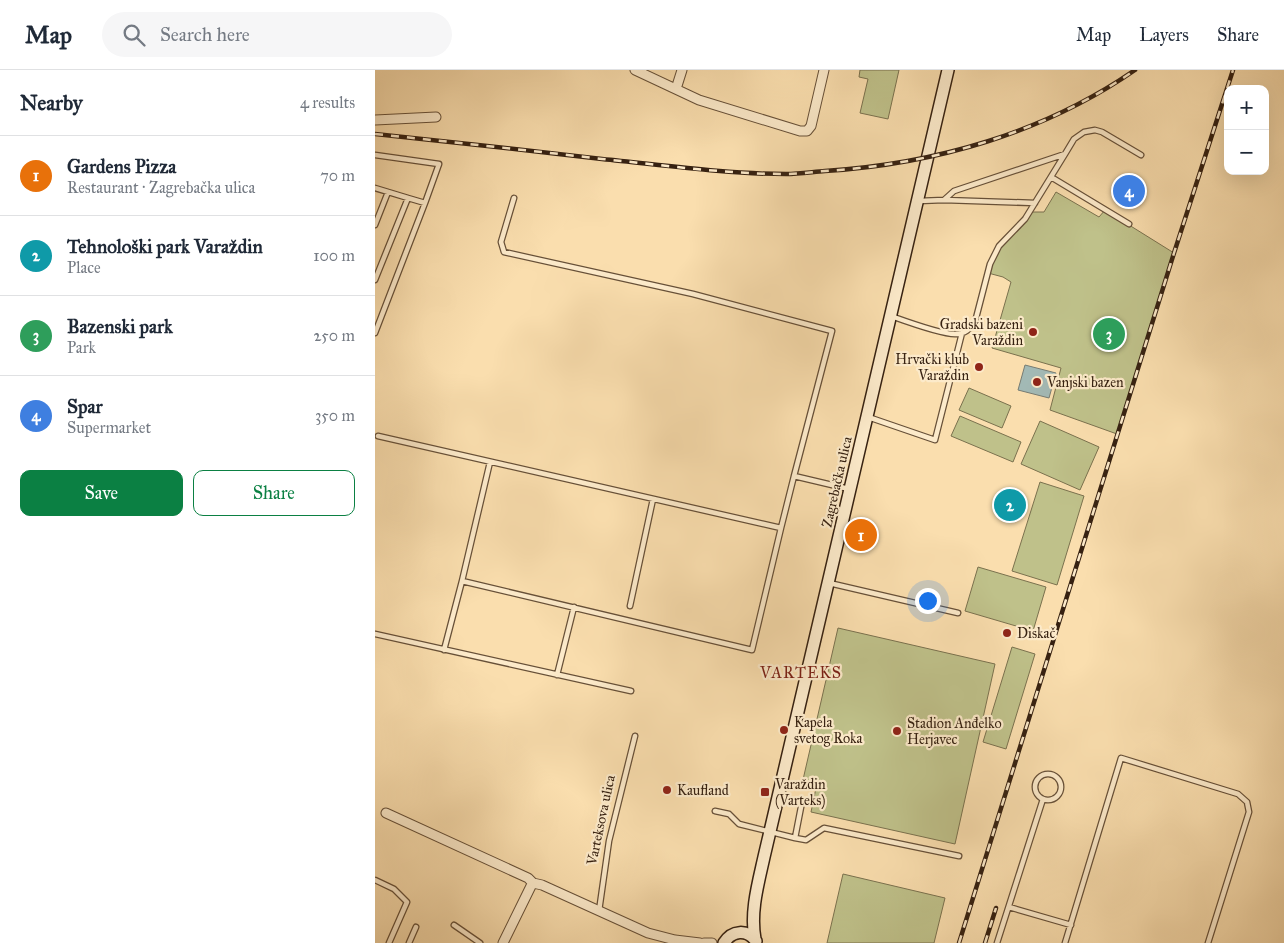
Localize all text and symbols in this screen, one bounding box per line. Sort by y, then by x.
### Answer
search box [102,12,452,57]
text: Map [25,20,72,50]
icon: search [120,21,148,49]
text: Search here [160,23,250,46]
text: Map [1076,24,1111,46]
text: Layers [1139,24,1189,46]
text: Share [1217,24,1259,46]
map controls [1224,85,1269,175]
button: + [1224,85,1269,130]
text: Nearby [20,90,83,116]
text: 4 results [300,93,355,112]
button: − [1224,130,1269,175]
text: Gardens Pizza [67,155,176,178]
text: 1 [33,166,39,185]
text: 70 m [320,166,355,185]
pin: 4 [1113,172,1145,210]
text: Restaurant · Zagrebačka ulica [67,178,255,197]
text: Tehnološki park Varaždin [67,235,263,258]
text: 2 [32,246,40,265]
text: 100 m [313,246,355,265]
text: Place [67,258,101,277]
text: Bazenski park [67,315,173,338]
pin: 3 [1093,315,1125,353]
place label: Gradski bazeni Varaždin [940,316,1023,349]
text: 3 [33,326,39,345]
text: 250 m [314,326,355,345]
marker: Gradski bazeni Varaždin [1027,326,1039,338]
text: Park [67,338,96,357]
place label: Hrvački klub Varaždin [895,351,969,384]
marker: Hrvački klub Varaždin [973,361,985,373]
place label: Vanjski bazen [1046,374,1124,391]
marker: Vanjski bazen [1031,376,1043,388]
text: Spar [67,395,103,418]
text: 4 [32,406,40,425]
text: 350 m [315,406,355,425]
text: Supermarket [67,418,151,437]
street label: Zagrebačka ulica [818,435,856,529]
button: Save [20,470,183,516]
button: Share [193,470,355,516]
pin: 2 [994,486,1026,524]
pin: 1 [845,516,877,554]
your location [915,588,941,614]
place label: Diskač [1017,625,1055,642]
marker: Diskač [1001,627,1013,639]
district label: VARTEKS [759,663,842,682]
place label: Kapela svetog Roka [794,714,862,747]
place label: Stadion Anđelko Herjavec [907,715,1002,748]
marker: Kapela svetog Roka [778,724,790,736]
marker: Stadion Anđelko Herjavec [891,725,903,737]
street label: Varteksova ulica [583,773,619,868]
place label: Varaždin (Varteks) [774,776,826,810]
place label: Kaufland [677,782,729,799]
marker: Kaufland [661,784,673,796]
marker: Varaždin (Varteks) [759,786,771,798]

